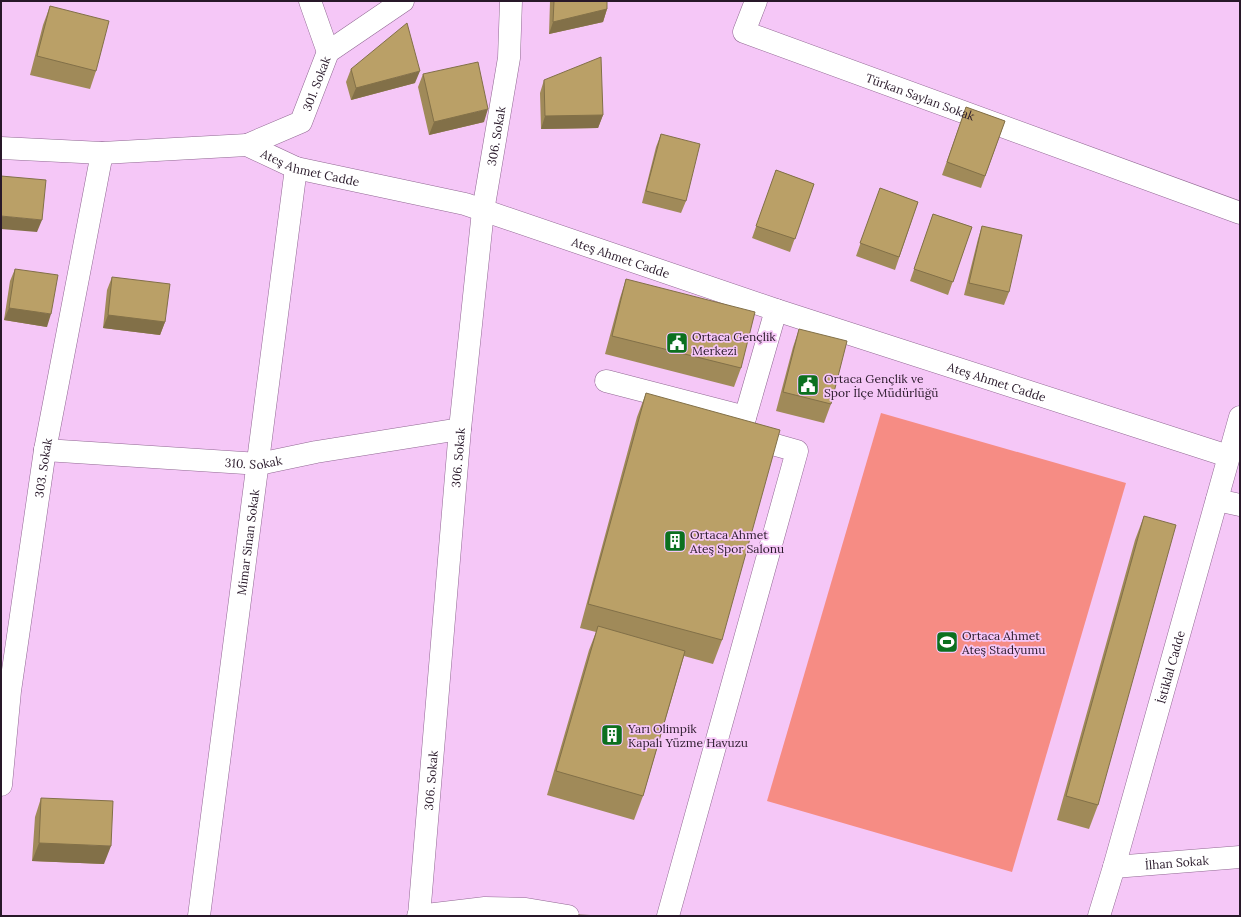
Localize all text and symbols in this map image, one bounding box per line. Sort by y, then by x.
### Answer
street label: 301. Sokak [299,53,333,113]
street label: Türkan Saylan Sokak [864,70,977,123]
street label: 306. Sokak [483,105,508,167]
street label: Ateş Ahmet Cadde [258,145,361,189]
street label: Ateş Ahmet Cadde [569,233,672,281]
place label: Ortaca Gençlik Merkezi [692,329,776,358]
public building icon: Ortaca Gençlik Merkezi [664,330,690,356]
street label: Ateş Ahmet Cadde [945,358,1048,404]
place label: Ortaca Gençlik ve Spor İlçe Müdürlüğü [824,371,938,400]
public building icon: Ortaca Gençlik ve Spor İlçe Müdürlüğü [795,372,821,398]
street label: 306. Sokak [448,426,468,488]
street label: 303. Sokak [31,436,55,498]
street label: 310. Sokak [224,452,284,472]
street label: Mimar Sinan Sokak [233,488,262,596]
place label: Ortaca Ahmet Ateş Spor Salonu [689,527,784,556]
building icon: Ortaca Ahmet Ateş Spor Salonu [662,528,688,554]
place label: Ortaca Ahmet Ateş Stadyumu [961,628,1045,657]
street label: İstiklal Cadde [1153,628,1188,705]
sports icon: Ortaca Ahmet Ateş Stadyumu [934,629,960,655]
place label: Yarı Olimpik Kapalı Yüzme Havuzu [627,721,748,750]
building icon: Yarı Olimpik Kapalı Yüzme Havuzu [599,722,625,748]
street label: 306. Sokak [420,749,440,811]
street label: İlhan Sokak [1144,852,1210,872]

